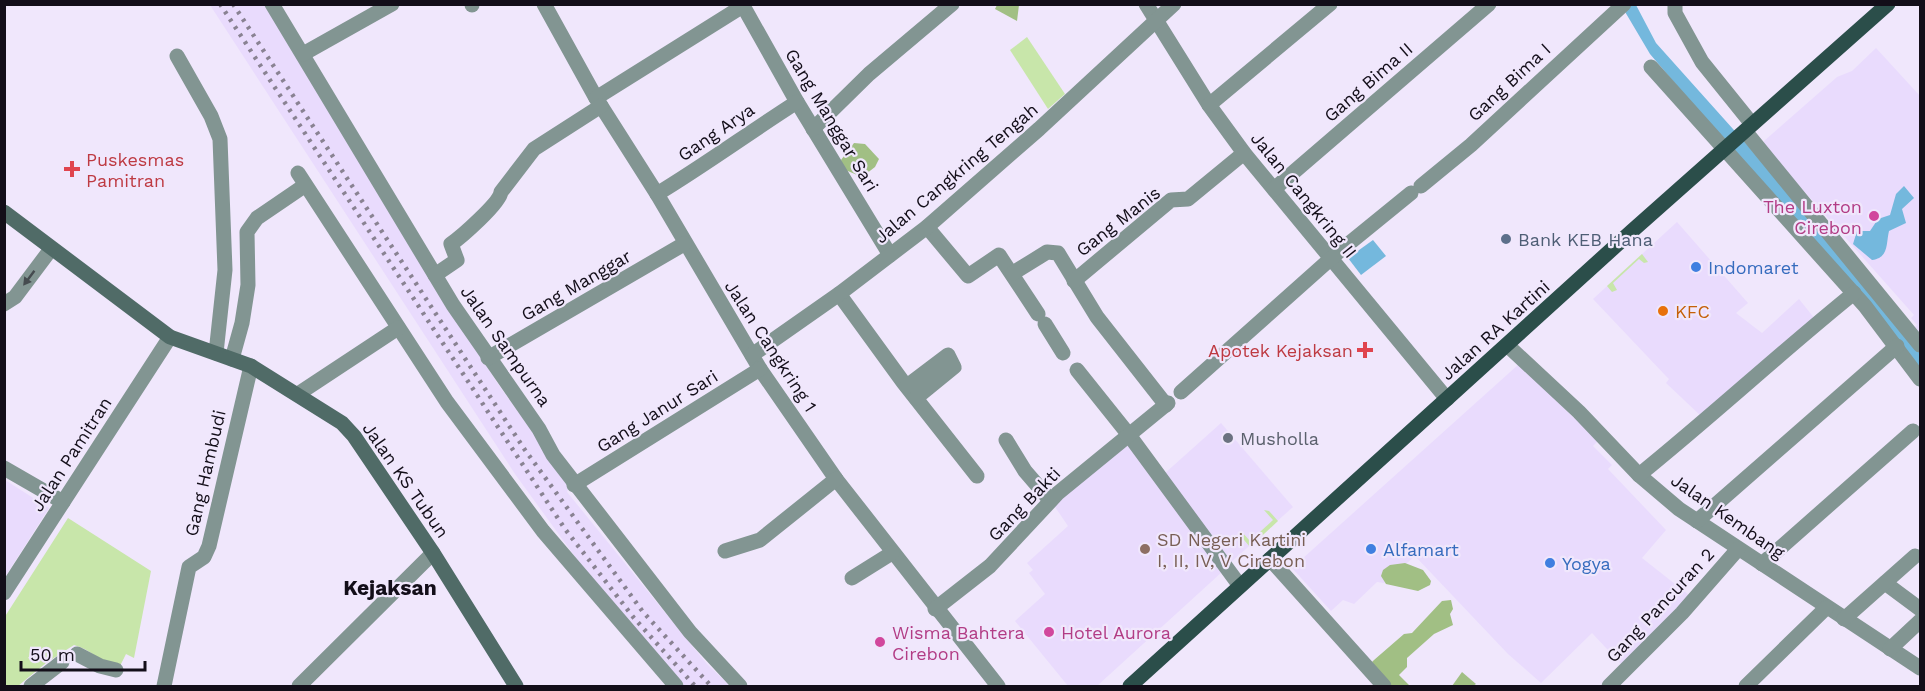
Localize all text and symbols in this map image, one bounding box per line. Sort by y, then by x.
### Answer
street label: Gang Bima II [1319,38,1417,126]
street label: Gang Bima I [1463,39,1555,125]
street label: Gang Manggar Sari [781,45,883,195]
street label: Gang Arya [674,99,758,165]
street label: Jalan Cangkring Tengah [870,99,1042,247]
street label: Jalan Cangkring II [1247,128,1361,262]
place label: Puskesmas Pamitran [86,149,184,191]
marker: Puskesmas Pamitran [63,160,81,178]
street label: Gang Manis [1072,182,1164,260]
place label: The Luxton Cirebon [1763,196,1862,238]
marker: The Luxton Cirebon [1867,209,1881,223]
place label: Bank KEB Hana [1518,229,1653,250]
marker: Bank KEB Hana [1499,232,1513,246]
street label: Gang Manggar [517,245,635,325]
place label: Indomaret [1708,257,1799,278]
marker: Indomaret [1689,260,1703,274]
one-way arrow [23,270,35,286]
street label: Jalan Cangkring 1 [721,276,821,416]
street label: Jalan RA Kartini [1436,276,1554,384]
street label: Jalan Sampurna [456,281,556,411]
place label: KFC [1675,301,1710,322]
marker: KFC [1656,304,1670,318]
place label: Apotek Kejaksan [1208,340,1353,361]
marker: Apotek Kejaksan [1358,343,1372,357]
street label: Gang Janur Sari [593,365,721,457]
street label: Jalan Pamitran [26,393,116,515]
street label: Gang Hambudi [180,408,230,538]
street label: Jalan KS Tubun [358,418,454,542]
place label: Musholla [1240,428,1319,449]
marker: Musholla [1221,431,1235,445]
street label: Gang Bakti [984,463,1064,545]
street label: Jalan Kembang [1667,469,1789,563]
place label: SD Negeri Kartini I, II, IV, V Cirebon [1157,529,1306,571]
place label: Alfamart [1383,539,1459,560]
marker: SD Negeri Kartini I, II, IV, V Cirebon [1138,542,1152,556]
marker: Alfamart [1364,542,1378,556]
street label: Gang Pancuran 2 [1602,543,1718,667]
place label: Yogya [1562,553,1611,574]
marker: Yogya [1543,556,1557,570]
district label: Kejaksan [343,575,437,600]
place label: Wisma Bahtera Cirebon [892,622,1025,664]
place label: Hotel Aurora [1061,622,1171,643]
marker: Hotel Aurora [1042,625,1056,639]
scale bar [21,634,146,672]
marker: Wisma Bahtera Cirebon [873,635,887,649]
text: 50 m [30,644,75,665]

